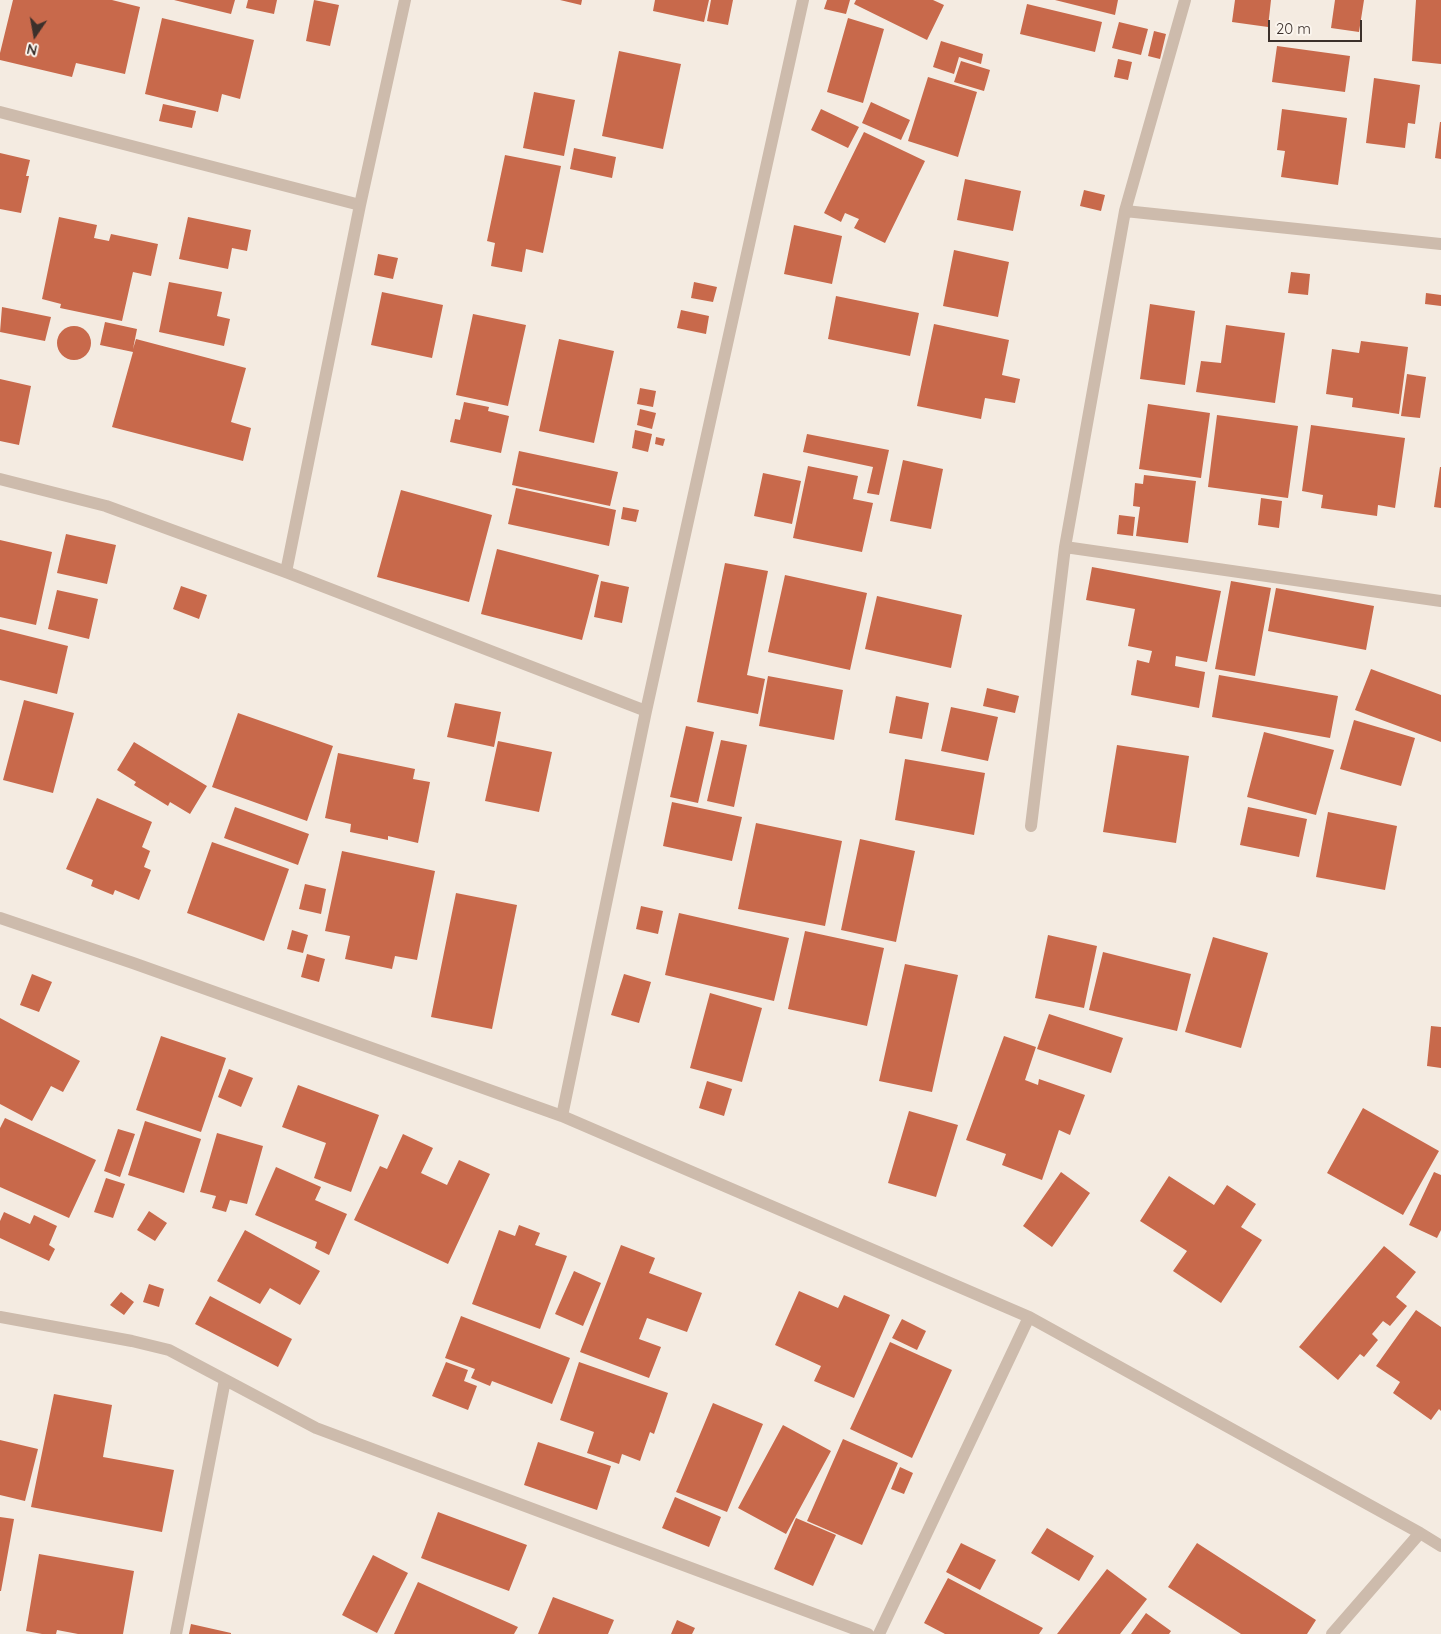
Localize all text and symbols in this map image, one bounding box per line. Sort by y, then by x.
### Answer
north arrow [10,10,60,60]
scale bar [1271,10,1365,42]
text: 20 m [1276,19,1311,38]
text: N [25,40,39,60]

